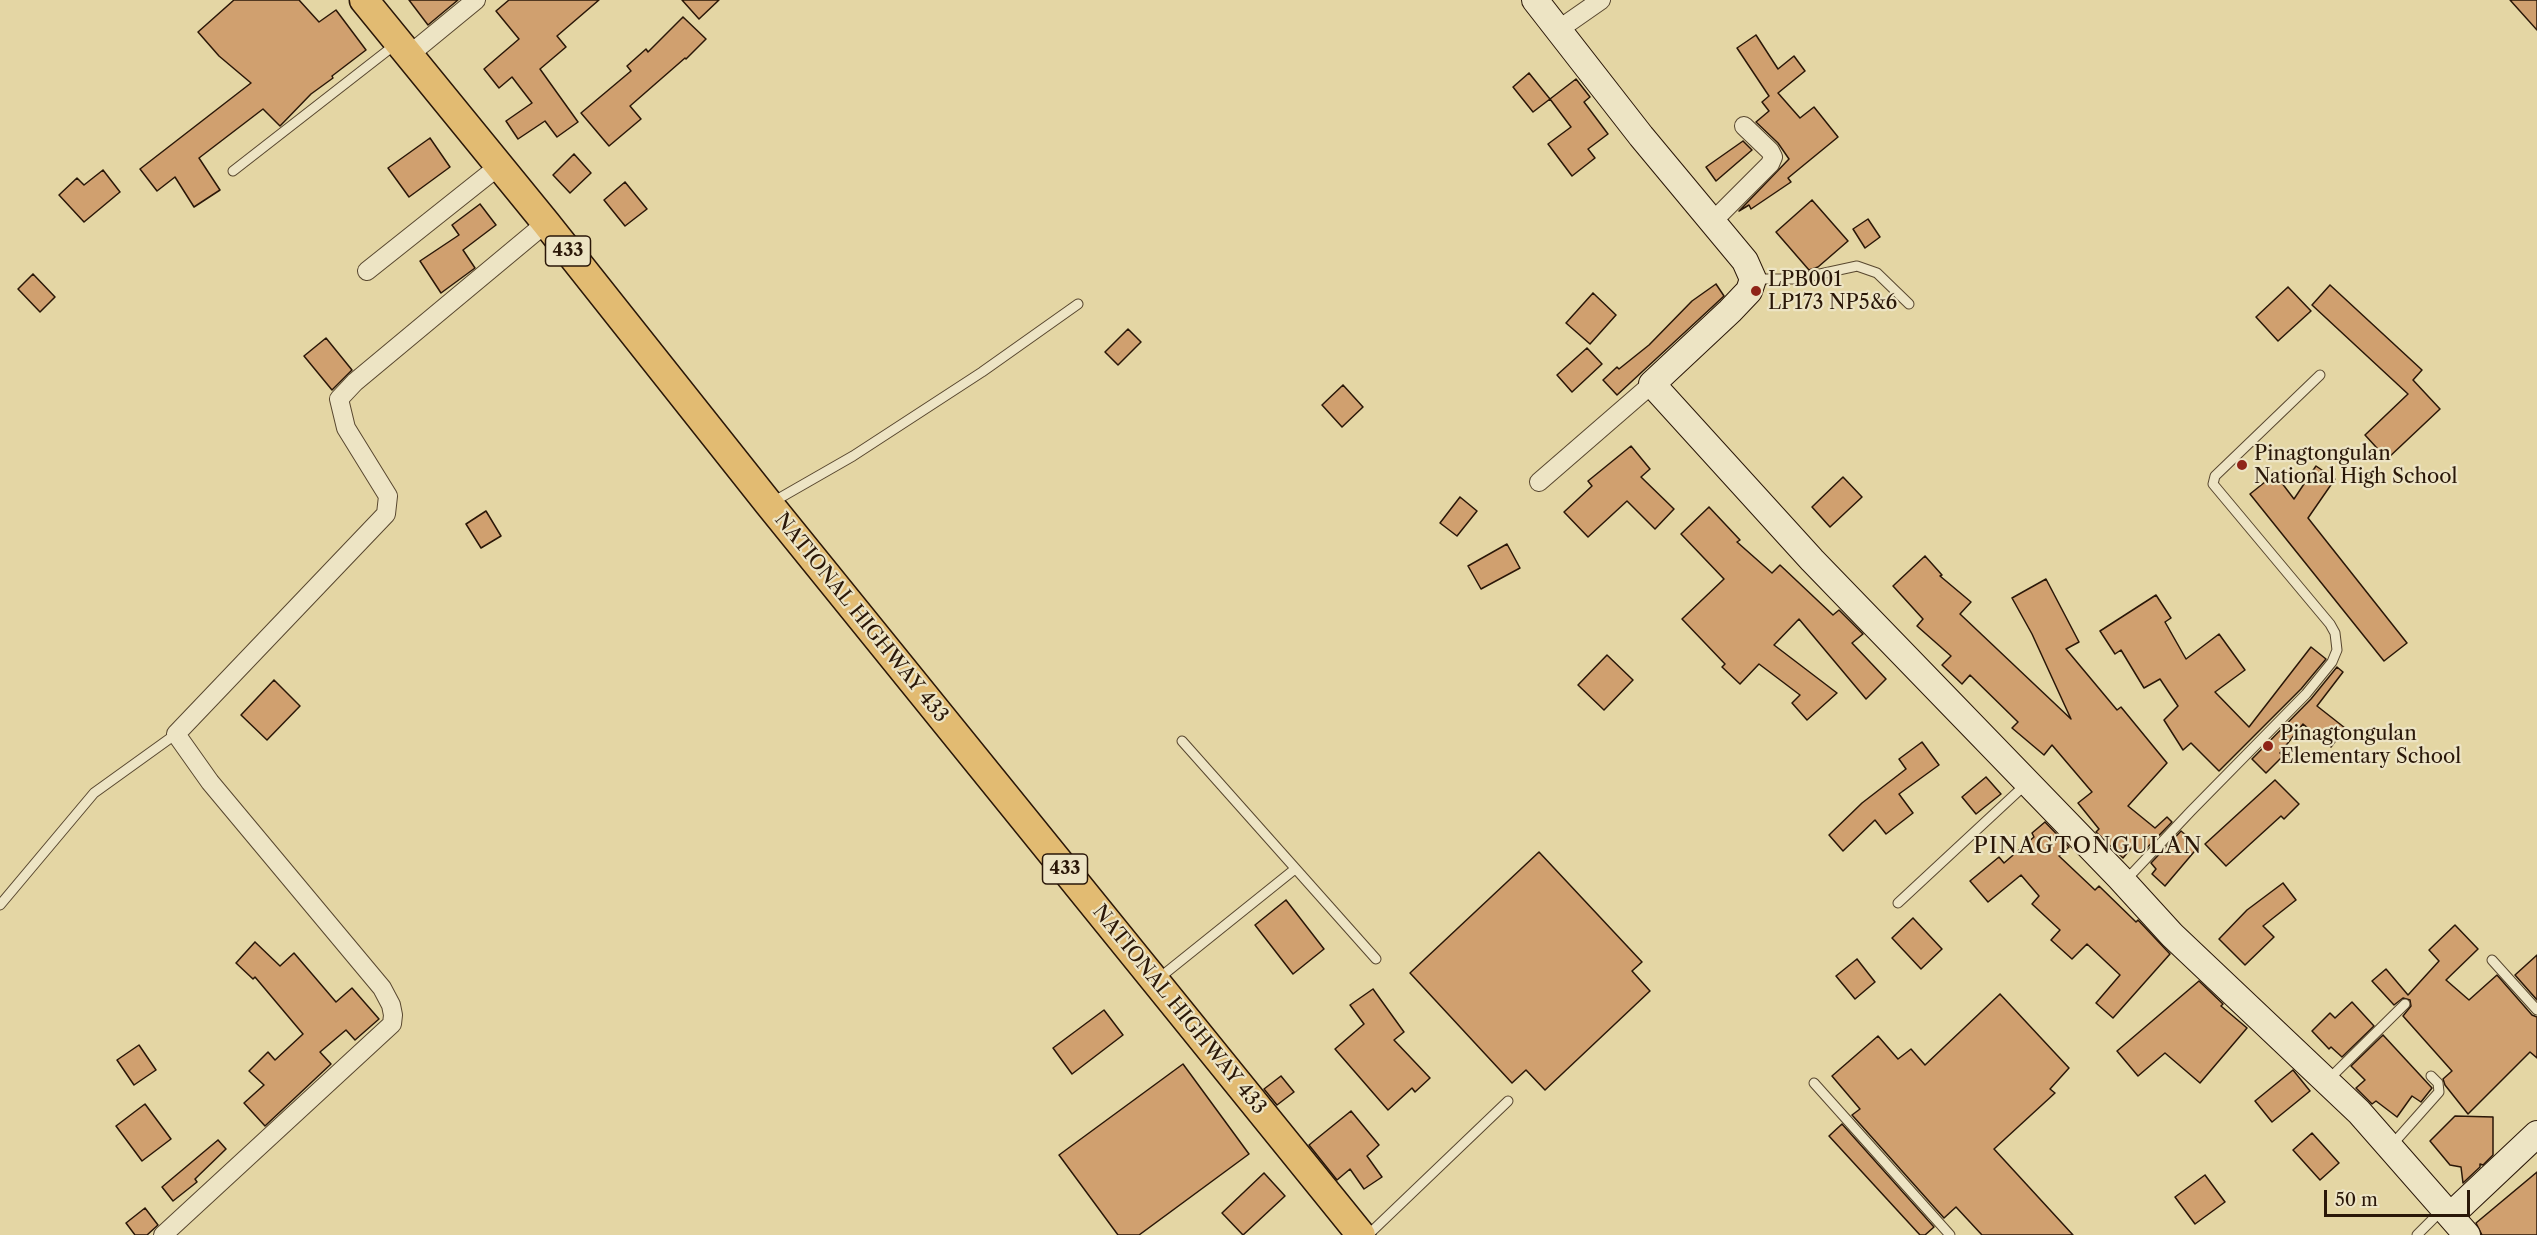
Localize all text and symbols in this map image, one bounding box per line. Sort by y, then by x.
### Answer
road number: 433 [546,236,590,266]
place label: LPB001 LP173 NP5&6 [1768,268,1897,315]
marker: LPB001 LP173 NP5&6 [1749,284,1763,298]
place label: Pinagtongulan National High School [2254,442,2457,489]
marker: Pinagtongulan National High School [2235,458,2249,472]
street label: NATIONAL HIGHWAY 433 [769,508,953,728]
place label: Pinagtongulan Elementary School [2280,722,2461,769]
marker: Pinagtongulan Elementary School [2261,739,2275,753]
district label: PINAGTONGULAN [1973,834,2203,860]
road number: 433 [1042,854,1088,884]
street label: NATIONAL HIGHWAY 433 [1087,900,1271,1120]
scale bar [2327,1178,2472,1216]
text: 50 m [2335,1189,2378,1211]

